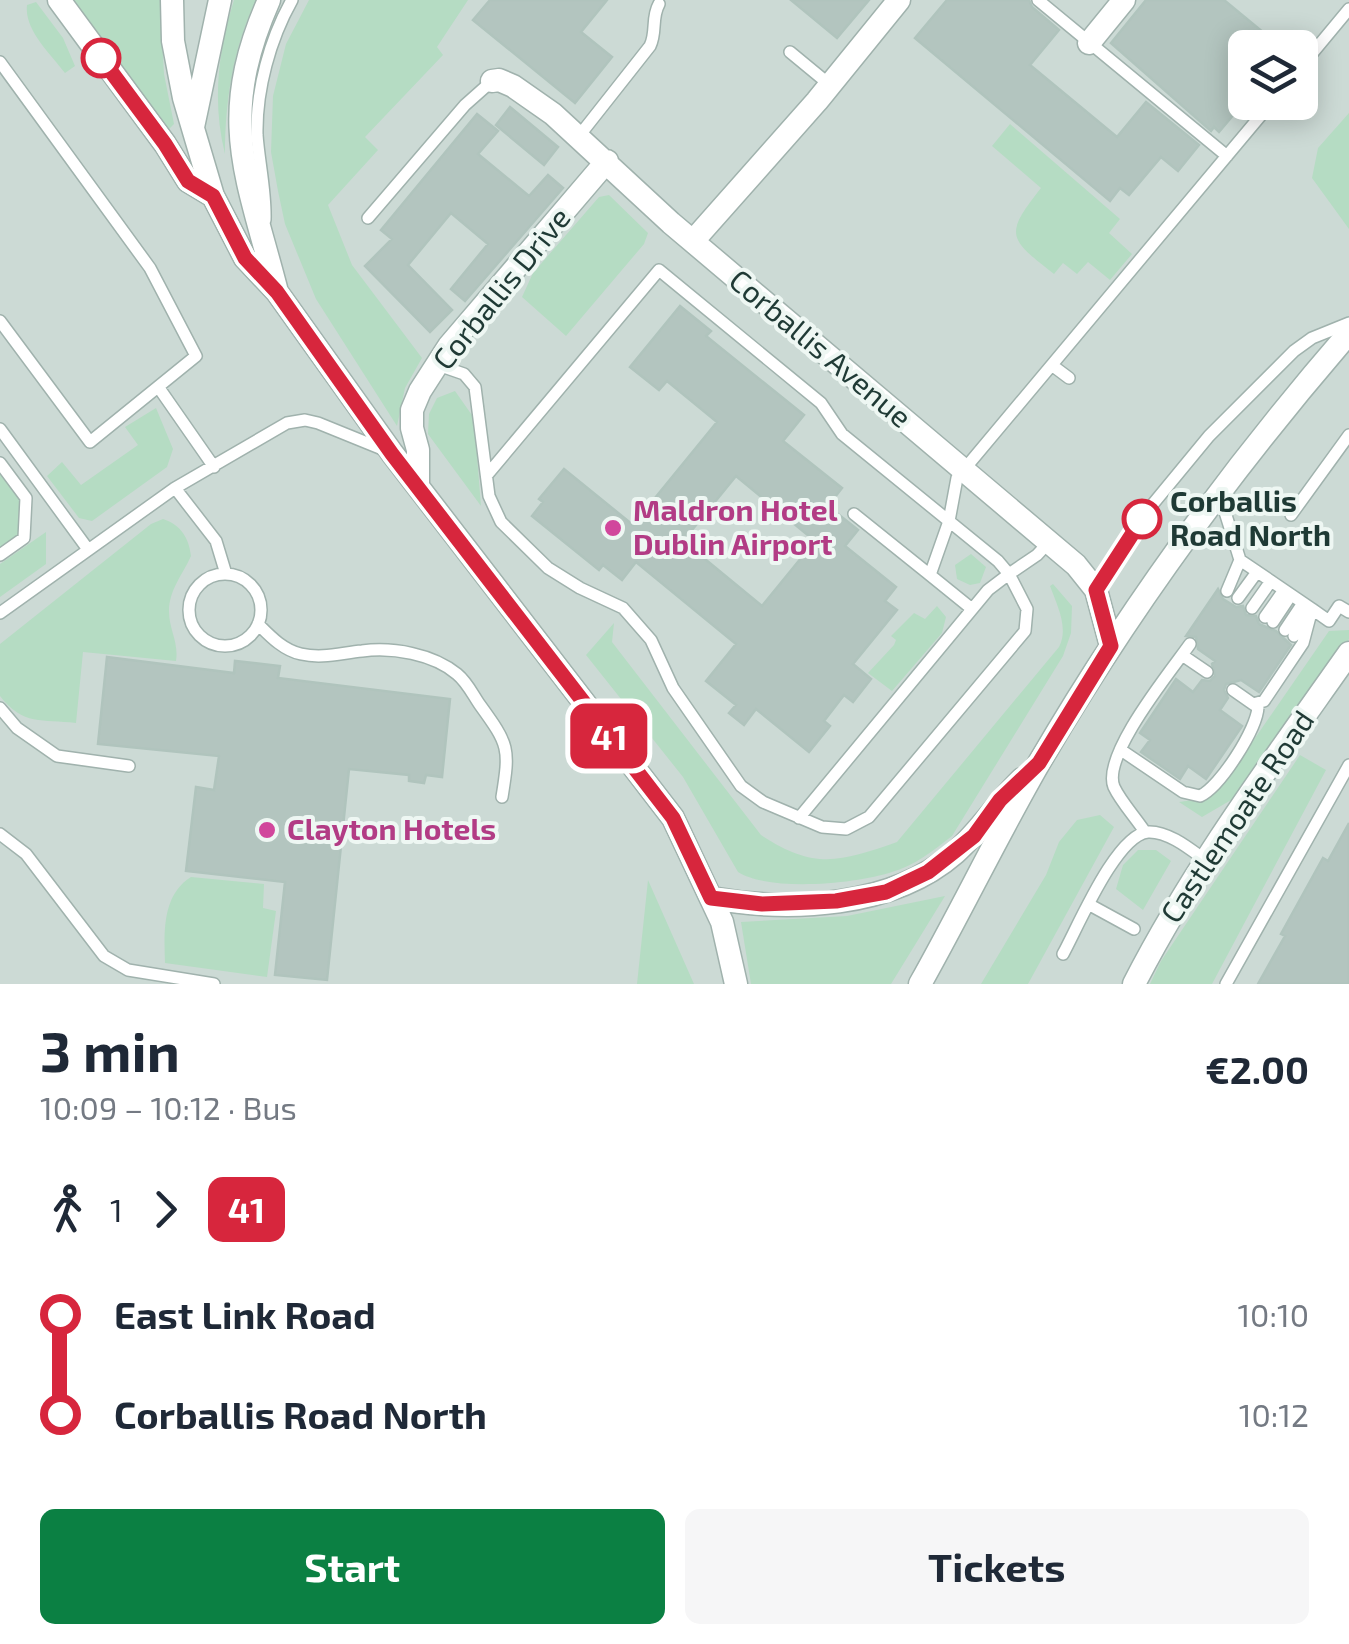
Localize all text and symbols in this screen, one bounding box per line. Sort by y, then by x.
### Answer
map controls [1228,30,1318,120]
button: layers [1228,30,1318,120]
unlabelled marker [82,39,120,77]
street label: Corballis Drive [424,199,577,376]
street label: Corballis Avenue [723,261,920,434]
place label: Corballis Road North [1170,482,1331,552]
place label: Maldron Hotel Dublin Airport [633,491,838,561]
marker: Corballis Road North [1123,500,1161,538]
marker: Maldron Hotel Dublin Airport [602,517,624,539]
street label: Castlemoate Road [1152,703,1321,929]
line badge: 41 [564,704,654,768]
text: 41 [590,715,628,757]
place label: Clayton Hotels [287,810,496,847]
marker: Clayton Hotels [256,819,278,841]
text: 3 min [40,1017,180,1083]
text: €2.00 [1205,1046,1309,1092]
text: 10:09 – 10:12 · Bus [40,1088,297,1126]
icon: walk [40,1182,95,1237]
icon: forward [138,1182,193,1237]
text: 41 [228,1188,265,1230]
text: 1 [110,1190,123,1228]
text: East Link Road [114,1291,376,1337]
text: 10:10 [1237,1295,1309,1333]
text: Corballis Road North [114,1391,487,1437]
text: 10:12 [1239,1395,1309,1433]
button: Start [40,1509,665,1624]
button: Tickets [685,1509,1309,1624]

